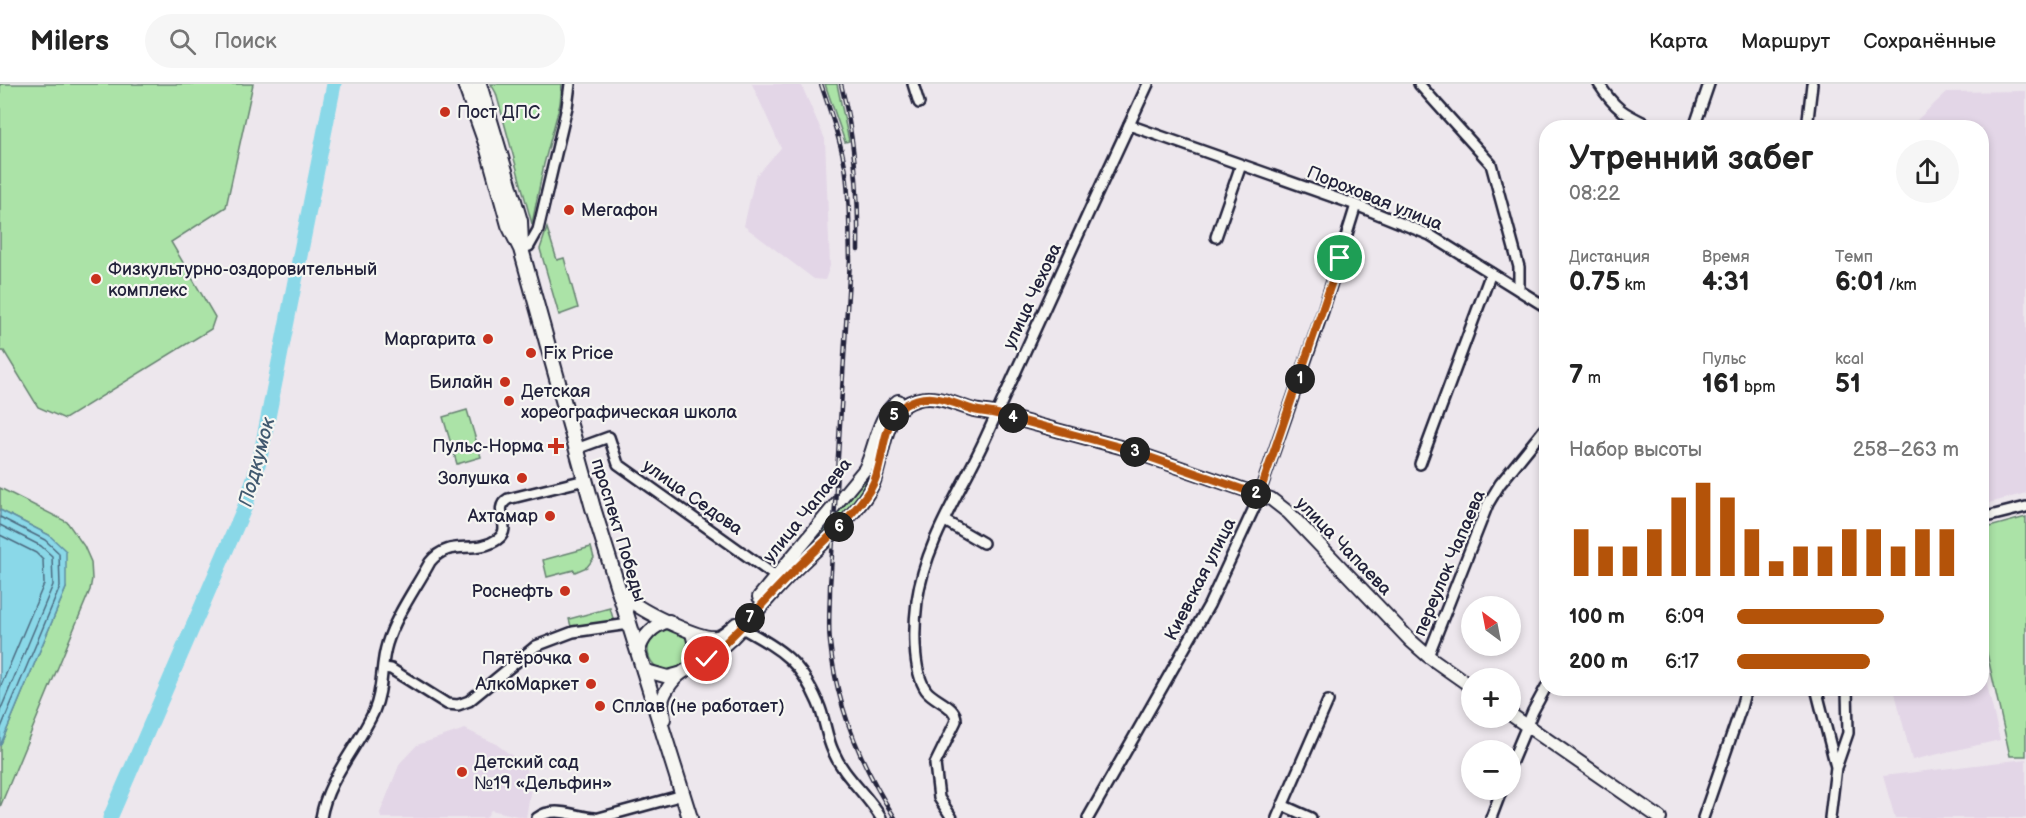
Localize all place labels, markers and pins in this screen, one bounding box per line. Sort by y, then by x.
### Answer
place label: Пост ДПС [457,102,540,123]
marker: Пост ДПС [438,105,452,119]
place label: Мегафон [581,200,658,221]
marker: Мегафон [562,203,576,217]
pin [1314,232,1365,283]
place label: Физкультурно-оздоровительный комплекс [108,259,377,301]
marker: Физкультурно-оздоровительный комплекс [89,272,103,286]
place label: Маргарита [384,329,476,350]
marker: Маргарита [481,332,495,346]
place label: Fix Price [543,343,614,364]
marker: Fix Price [524,346,538,360]
pin: 1 [1285,364,1315,394]
place label: Билайн [429,372,493,393]
marker: Билайн [498,375,512,389]
place label: Детская хореографическая школа [521,381,737,423]
marker: Детская хореографическая школа [502,394,516,408]
pin: 5 [879,401,909,431]
pin: 4 [998,403,1028,433]
place label: Пульс-Норма [432,436,544,457]
pin: 3 [1120,437,1150,467]
marker: Пульс-Норма [549,439,563,453]
place label: Золушка [438,468,510,489]
marker: Золушка [515,471,529,485]
pin: 2 [1241,479,1271,509]
place label: Ахтамар [467,506,538,527]
marker: Ахтамар [543,509,557,523]
pin: 6 [824,512,854,542]
place label: Роснефть [471,581,553,602]
marker: Роснефть [558,584,572,598]
pin: 7 [735,603,765,633]
pin [681,633,732,684]
place label: Пятёрочка [482,648,572,669]
marker: Пятёрочка [577,651,591,665]
place label: АлкоМаркет [474,674,580,695]
marker: АлкоМаркет [584,677,598,691]
place label: Сплав (не работает) [612,696,785,717]
marker: Сплав (не работает) [593,699,607,713]
place label: Детский сад №19 «Дельфин» [474,752,612,794]
marker: Детский сад №19 «Дельфин» [455,765,469,779]

